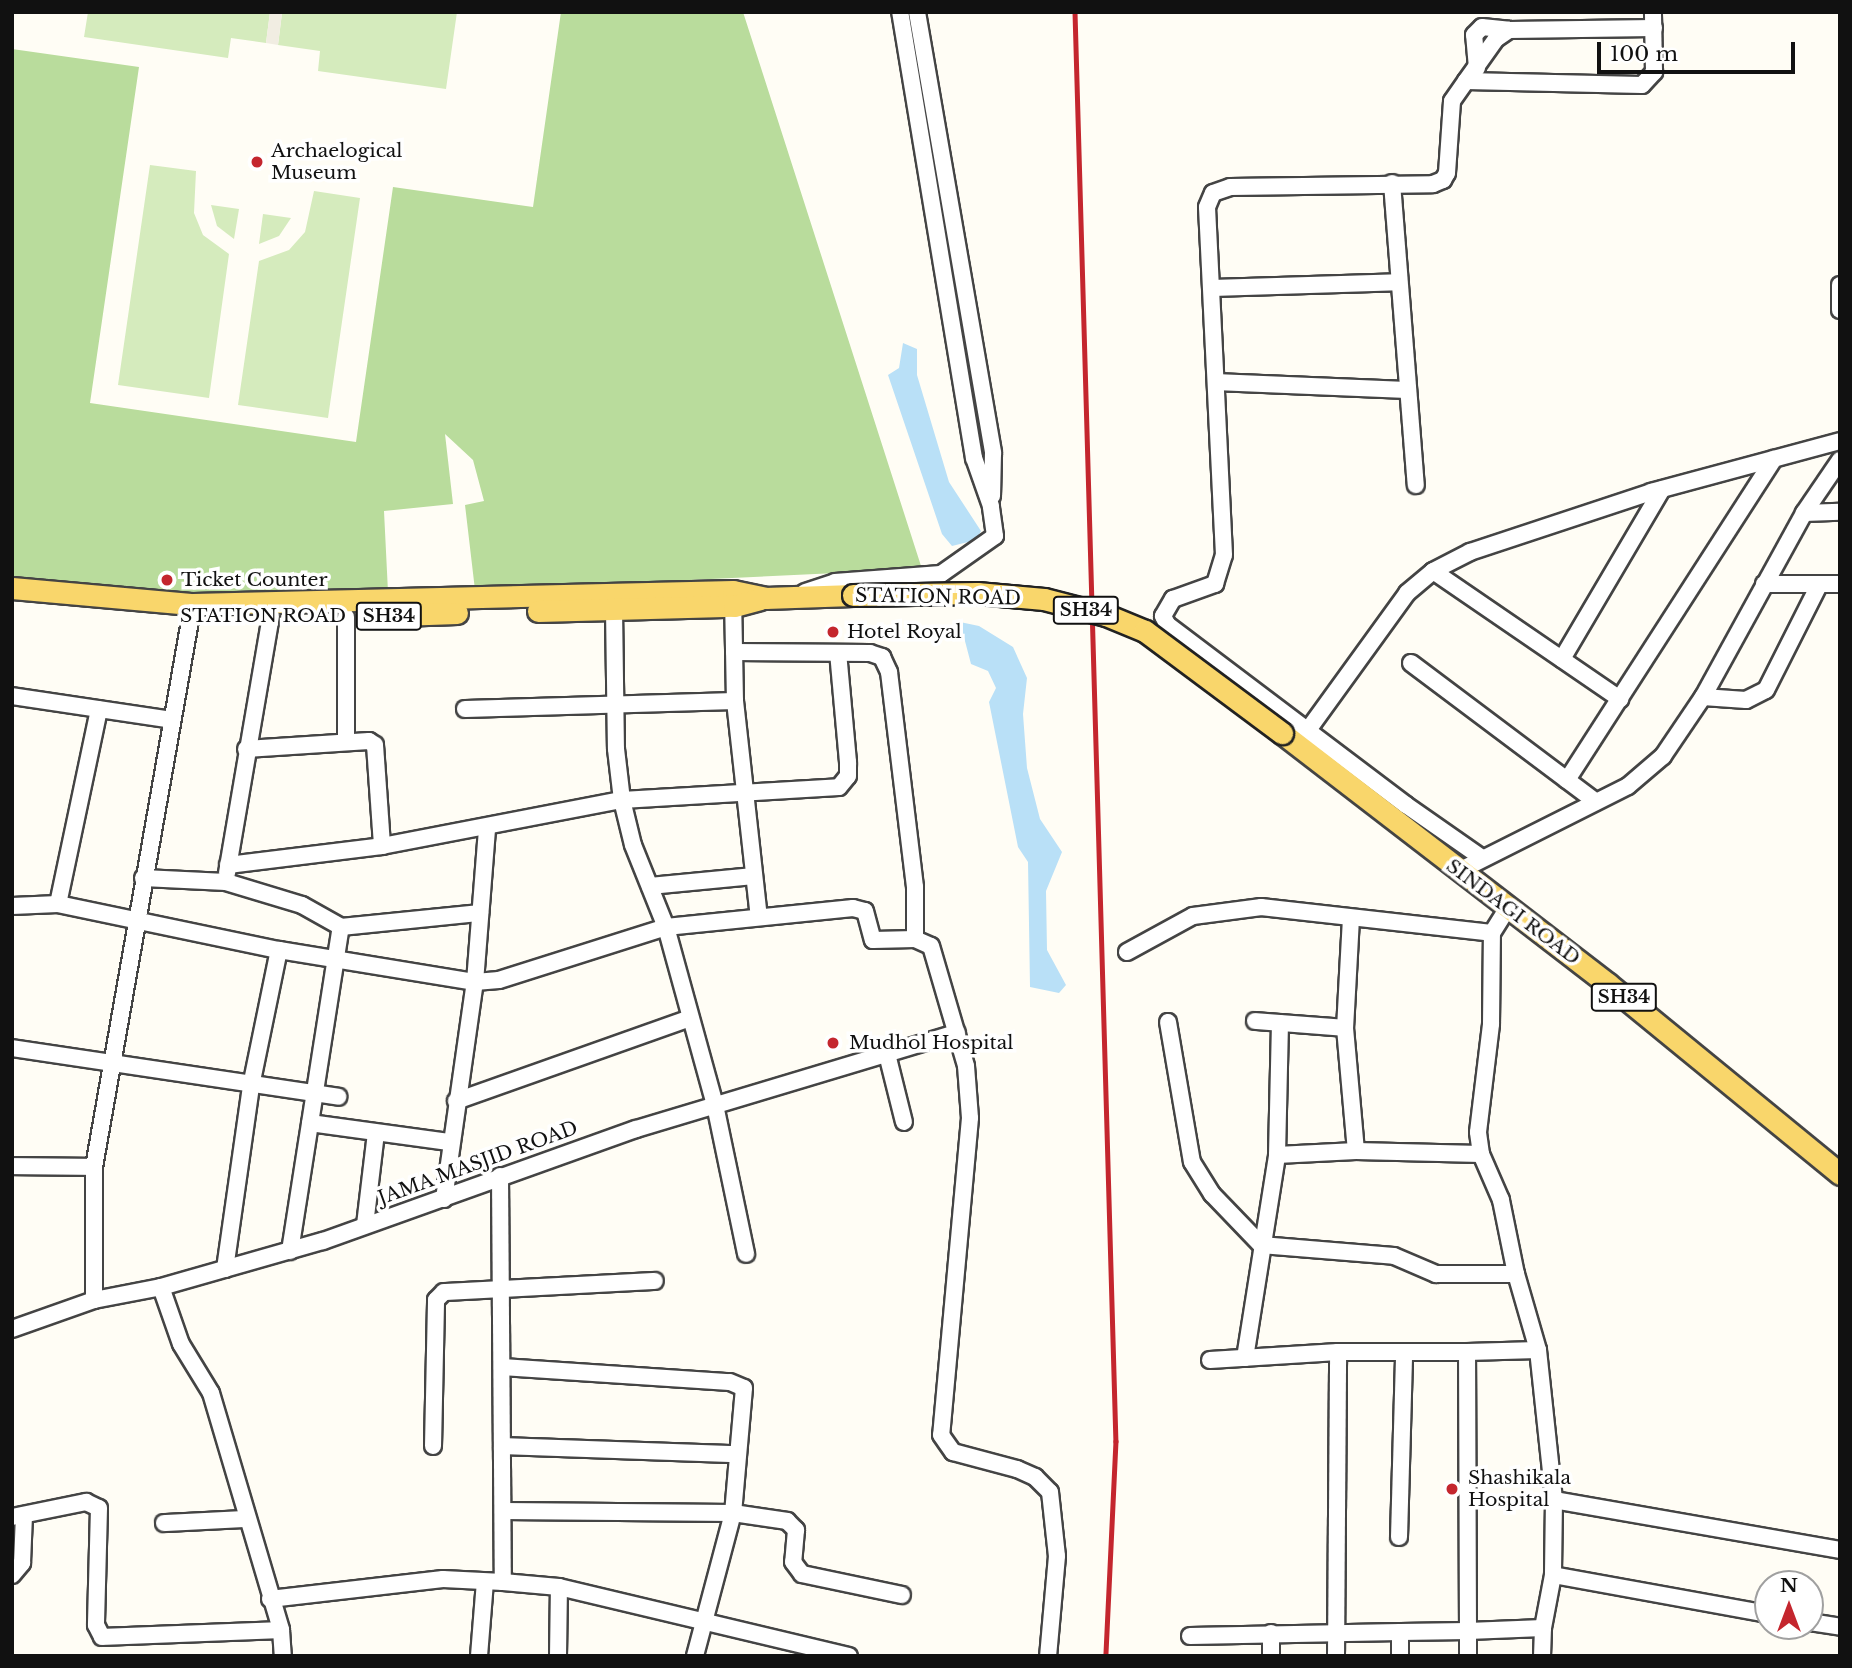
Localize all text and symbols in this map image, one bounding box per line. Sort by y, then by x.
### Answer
scale bar [1600,28,1798,72]
text: 100 m [1610,41,1678,67]
place label: Archaelogical Museum [271,140,403,184]
marker: Archaelogical Museum [249,154,265,170]
place label: Ticket Counter [181,569,327,591]
marker: Ticket Counter [159,572,175,588]
street label: STATION ROAD [855,584,1021,610]
road number: SH34 [1053,596,1119,624]
road number: SH34 [356,602,422,630]
street label: STATION ROAD [180,605,346,627]
place label: Hotel Royal [847,621,962,643]
marker: Hotel Royal [825,624,841,640]
street label: SINDAGI ROAD [1442,854,1584,970]
road number: SH34 [1591,982,1657,1012]
place label: Mudhol Hospital [849,1032,1013,1054]
marker: Mudhol Hospital [823,1033,843,1053]
street label: JAMA MASJID ROAD [375,1116,581,1210]
place label: Shashikala Hospital [1468,1467,1571,1511]
marker: Shashikala Hospital [1442,1479,1462,1499]
north arrow [1754,1570,1824,1640]
text: N [1780,1574,1798,1597]

